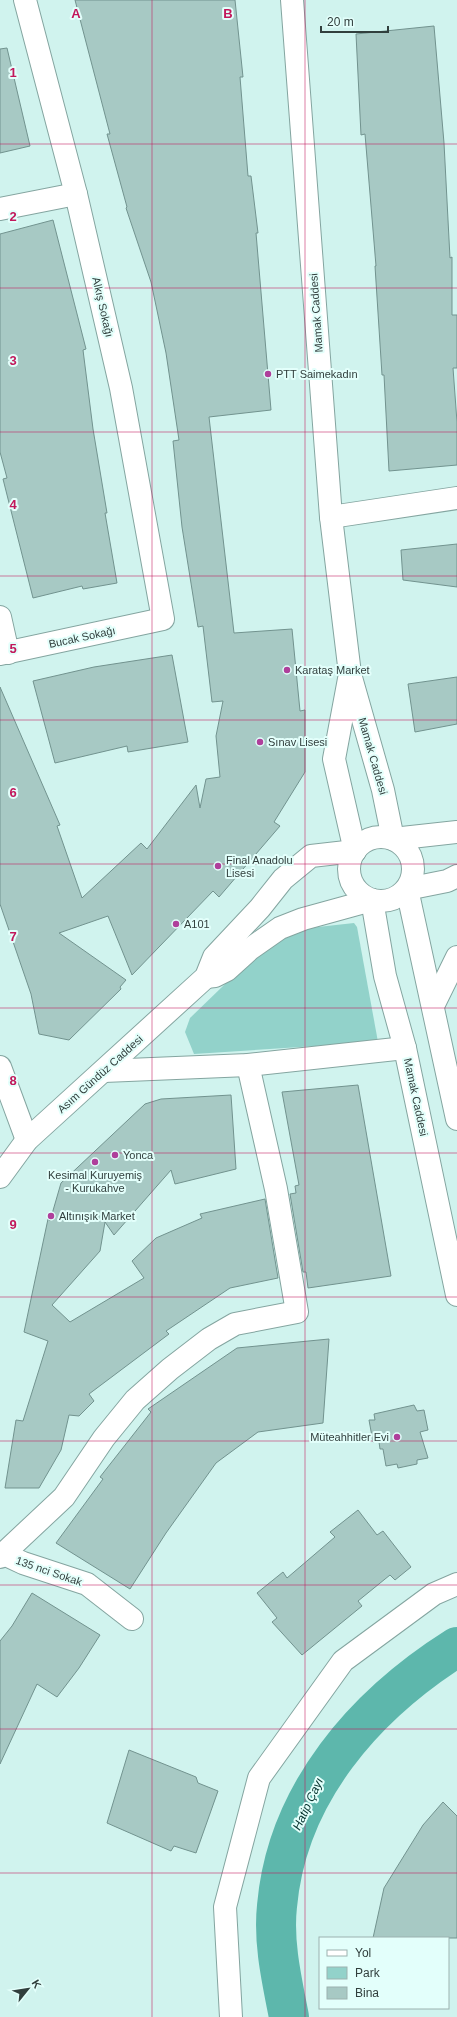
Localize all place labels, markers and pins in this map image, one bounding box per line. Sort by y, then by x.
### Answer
place label: PTT Saimekadın [276,368,358,380]
marker: PTT Saimekadın [263,369,273,379]
place label: Karataş Market [295,664,370,676]
marker: Karataş Market [282,665,292,675]
place label: Sınav Lisesi [268,736,327,748]
marker: Sınav Lisesi [255,737,265,747]
place label: Final Anadolu Lisesi [226,854,293,879]
marker: Final Anadolu Lisesi [213,861,223,871]
place label: A101 [184,918,210,930]
marker: A101 [171,919,181,929]
place label: Yonca [123,1149,154,1161]
marker: Yonca [110,1150,120,1160]
marker: Kesimal Kuruyemiş - Kurukahve [90,1157,100,1167]
place label: Kesimal Kuruyemiş - Kurukahve [48,1169,143,1194]
place label: Altınışık Market [59,1210,135,1222]
marker: Altınışık Market [46,1211,56,1221]
place label: Müteahhitler Evi [310,1431,389,1443]
marker: Müteahhitler Evi [392,1432,402,1442]

